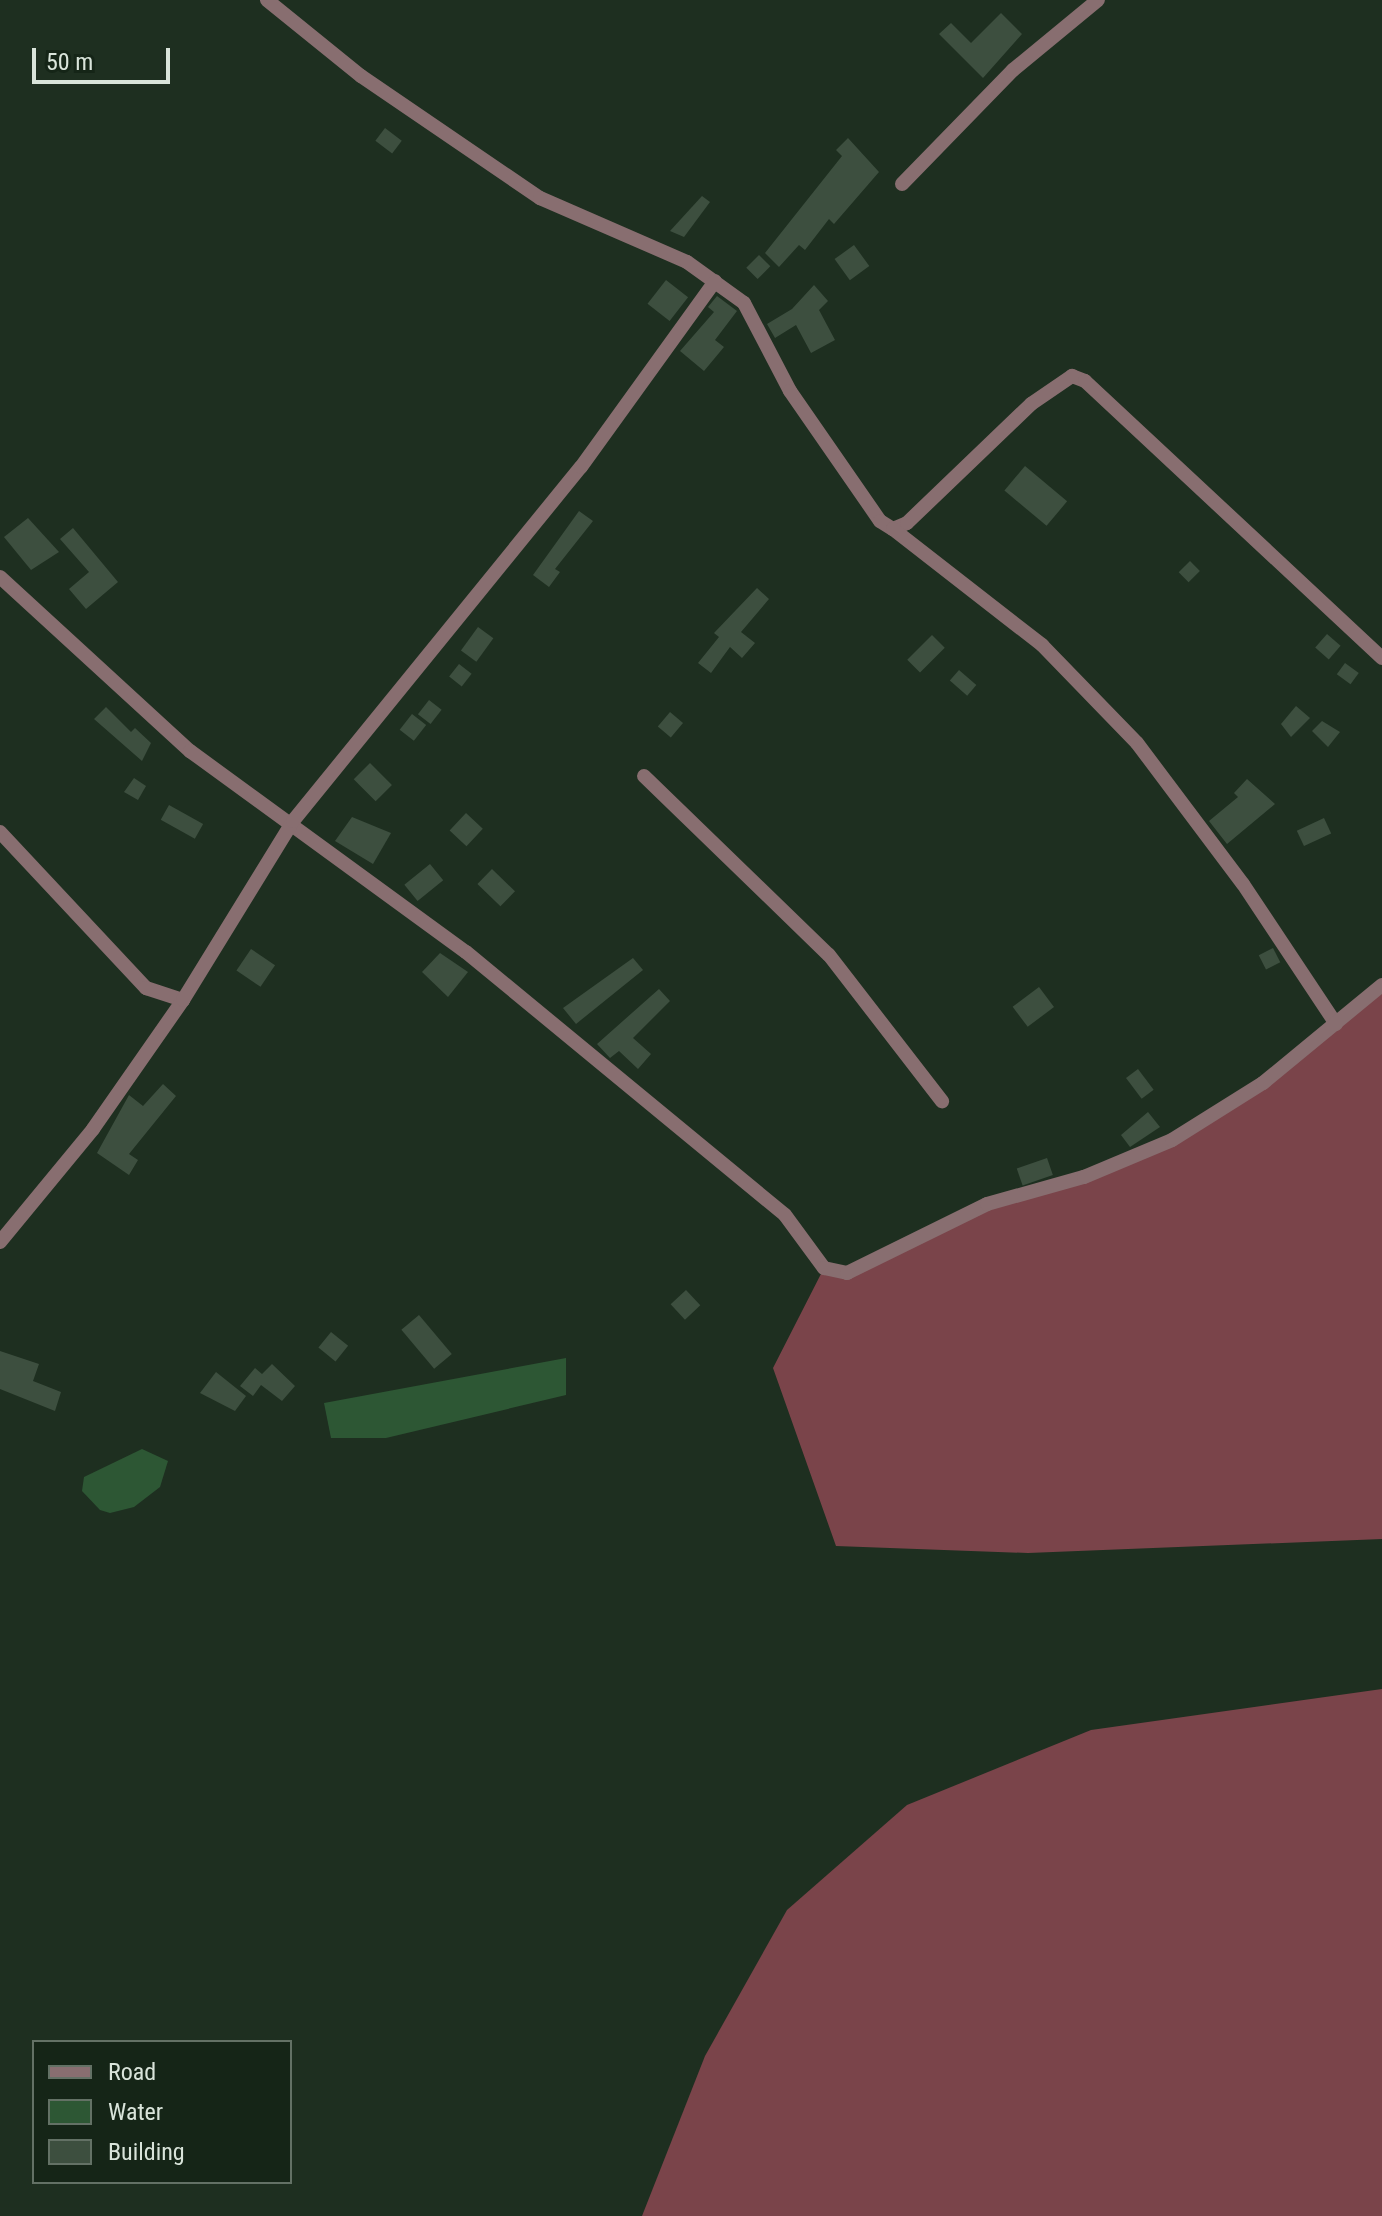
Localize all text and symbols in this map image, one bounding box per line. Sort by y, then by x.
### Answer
scale bar [36,32,174,82]
text: 50 m [46,48,93,76]
legend [32,2040,292,2184]
text: Road [108,2058,156,2086]
text: Water [108,2098,163,2126]
text: Building [108,2138,185,2166]

